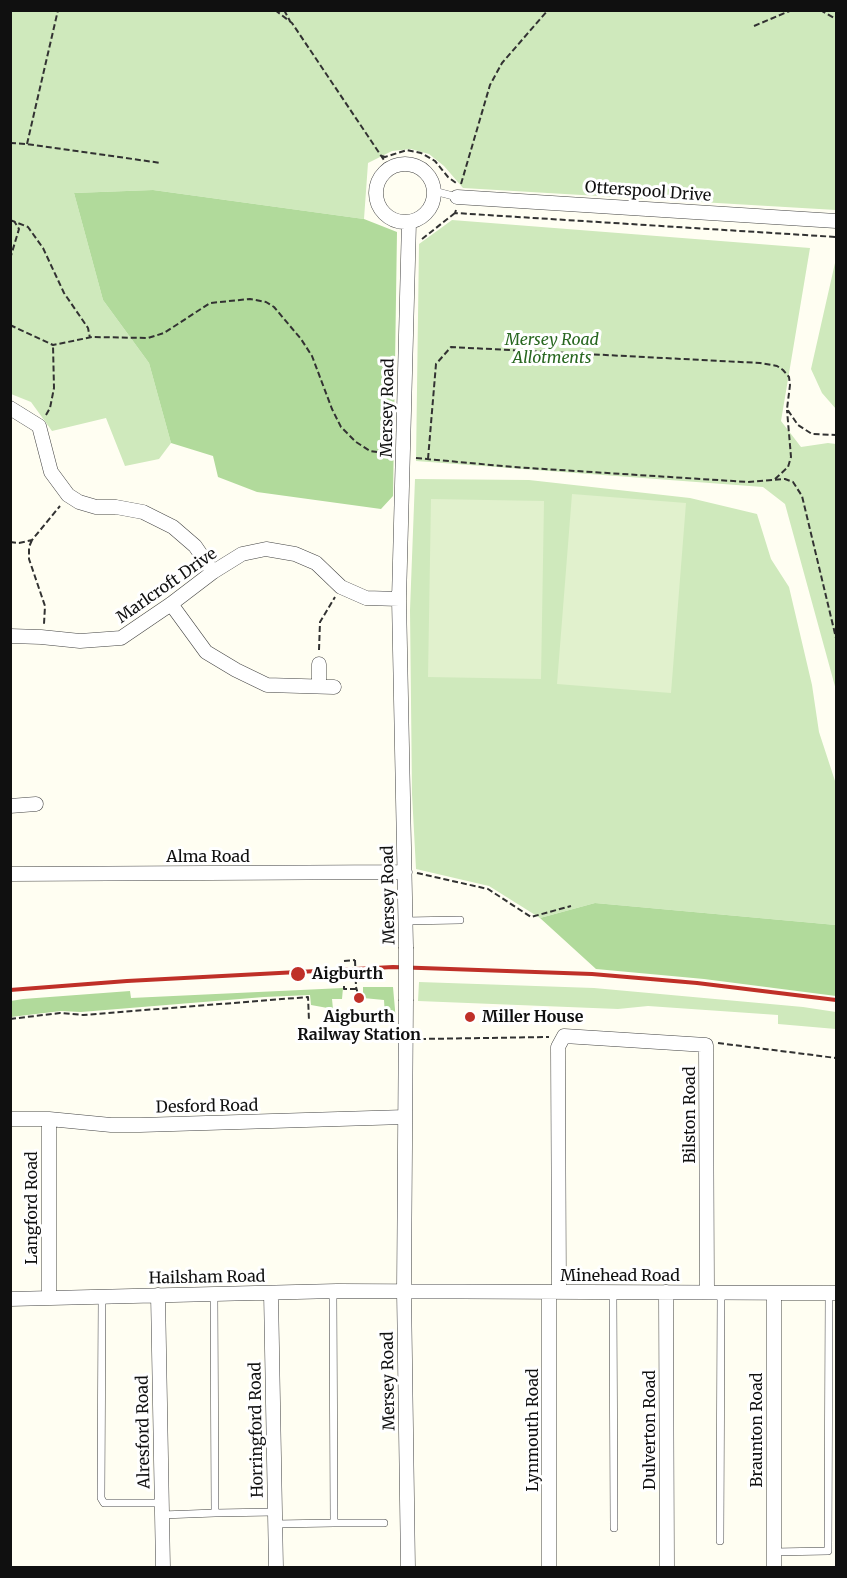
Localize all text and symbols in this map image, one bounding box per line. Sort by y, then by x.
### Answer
street label: Otterspool Drive [584,178,712,206]
park label: Mersey Road Allotments [505,330,599,368]
street label: Mersey Road [378,358,398,458]
street label: Marlcroft Drive [113,544,221,628]
street label: Mersey Road [379,845,399,945]
street label: Alma Road [166,847,250,867]
place label: Aigburth [312,964,383,984]
marker: Aigburth [289,965,307,983]
marker: Aigburth Railway Station [352,991,366,1005]
place label: Aigburth Railway Station [297,1007,421,1045]
place label: Miller House [482,1007,583,1027]
marker: Miller House [463,1010,477,1024]
street label: Bilston Road [680,1066,700,1164]
street label: Desford Road [156,1097,258,1117]
street label: Langford Road [22,1151,42,1265]
street label: Minehead Road [560,1266,680,1286]
street label: Hailsham Road [148,1267,266,1289]
street label: Mersey Road [379,1331,399,1431]
street label: Horringford Road [246,1362,268,1498]
street label: Lynmouth Road [523,1368,543,1492]
street label: Dulverton Road [640,1370,660,1490]
street label: Braunton Road [747,1373,767,1487]
street label: Alresford Road [133,1375,155,1489]

